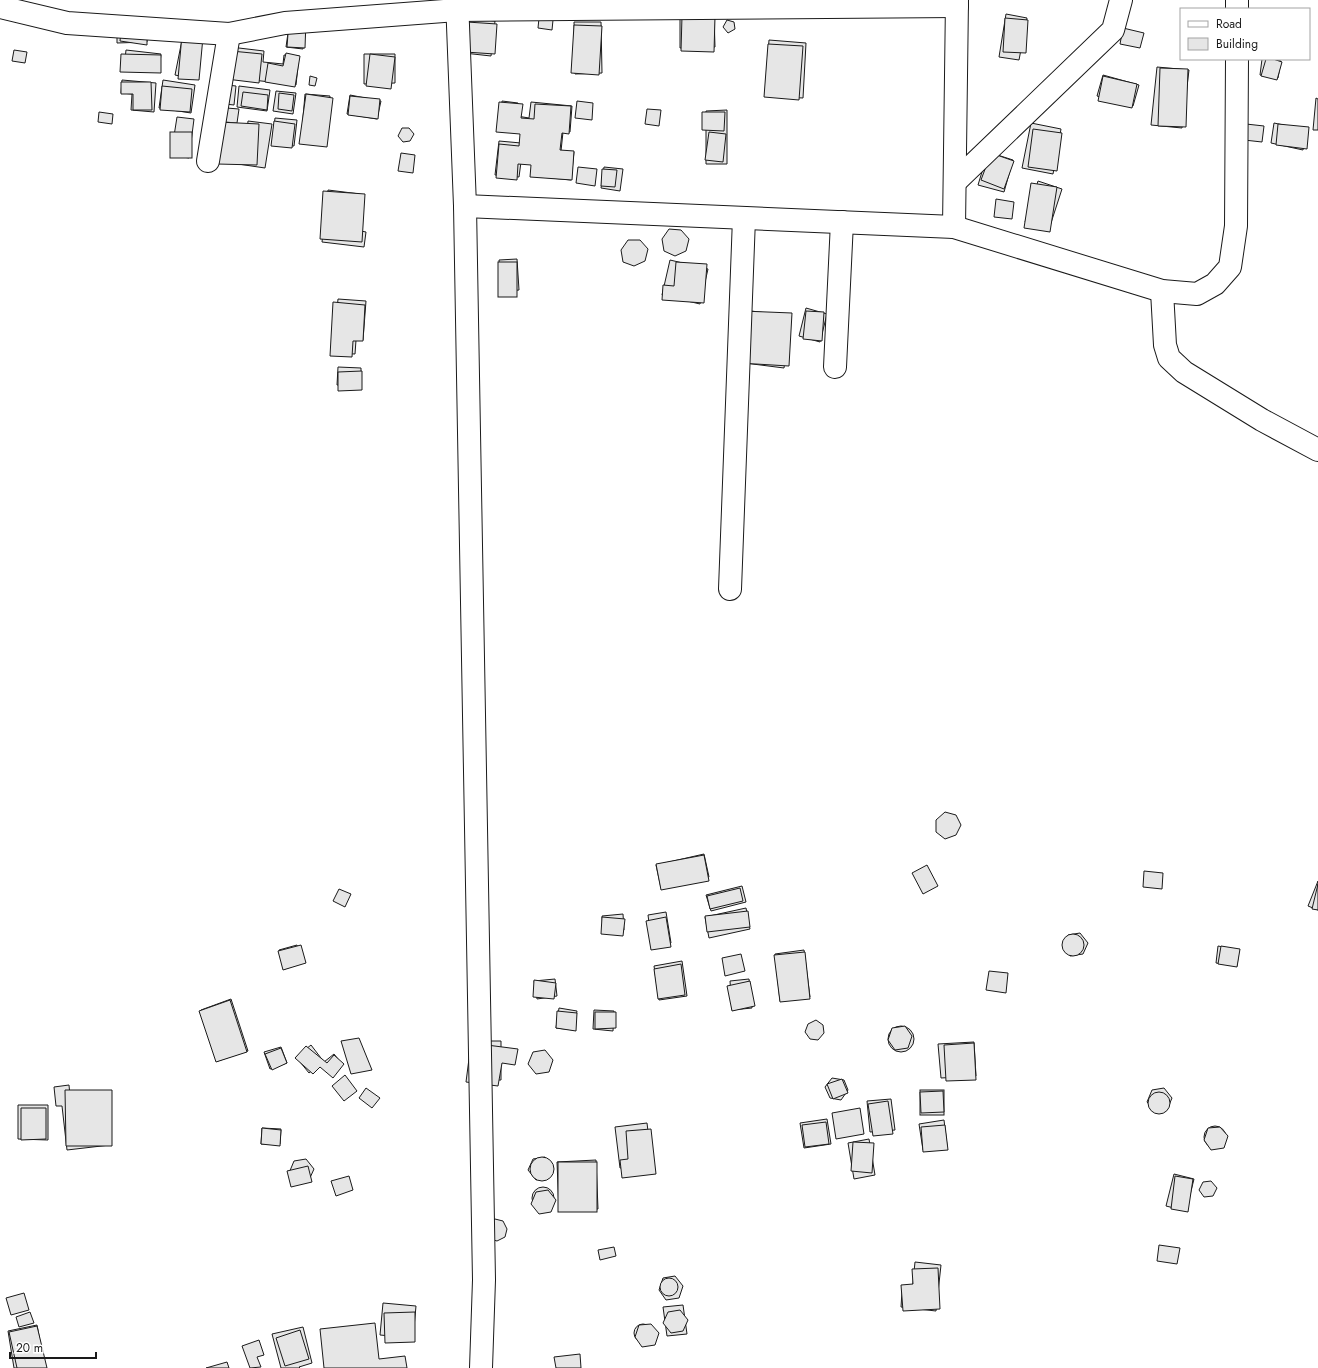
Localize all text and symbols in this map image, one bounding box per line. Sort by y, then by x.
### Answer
legend [1180,8,1310,60]
text: Road [1216,15,1242,33]
text: Building [1216,35,1258,53]
scale bar [10,1334,96,1360]
text: 20 m [16,1339,43,1357]

